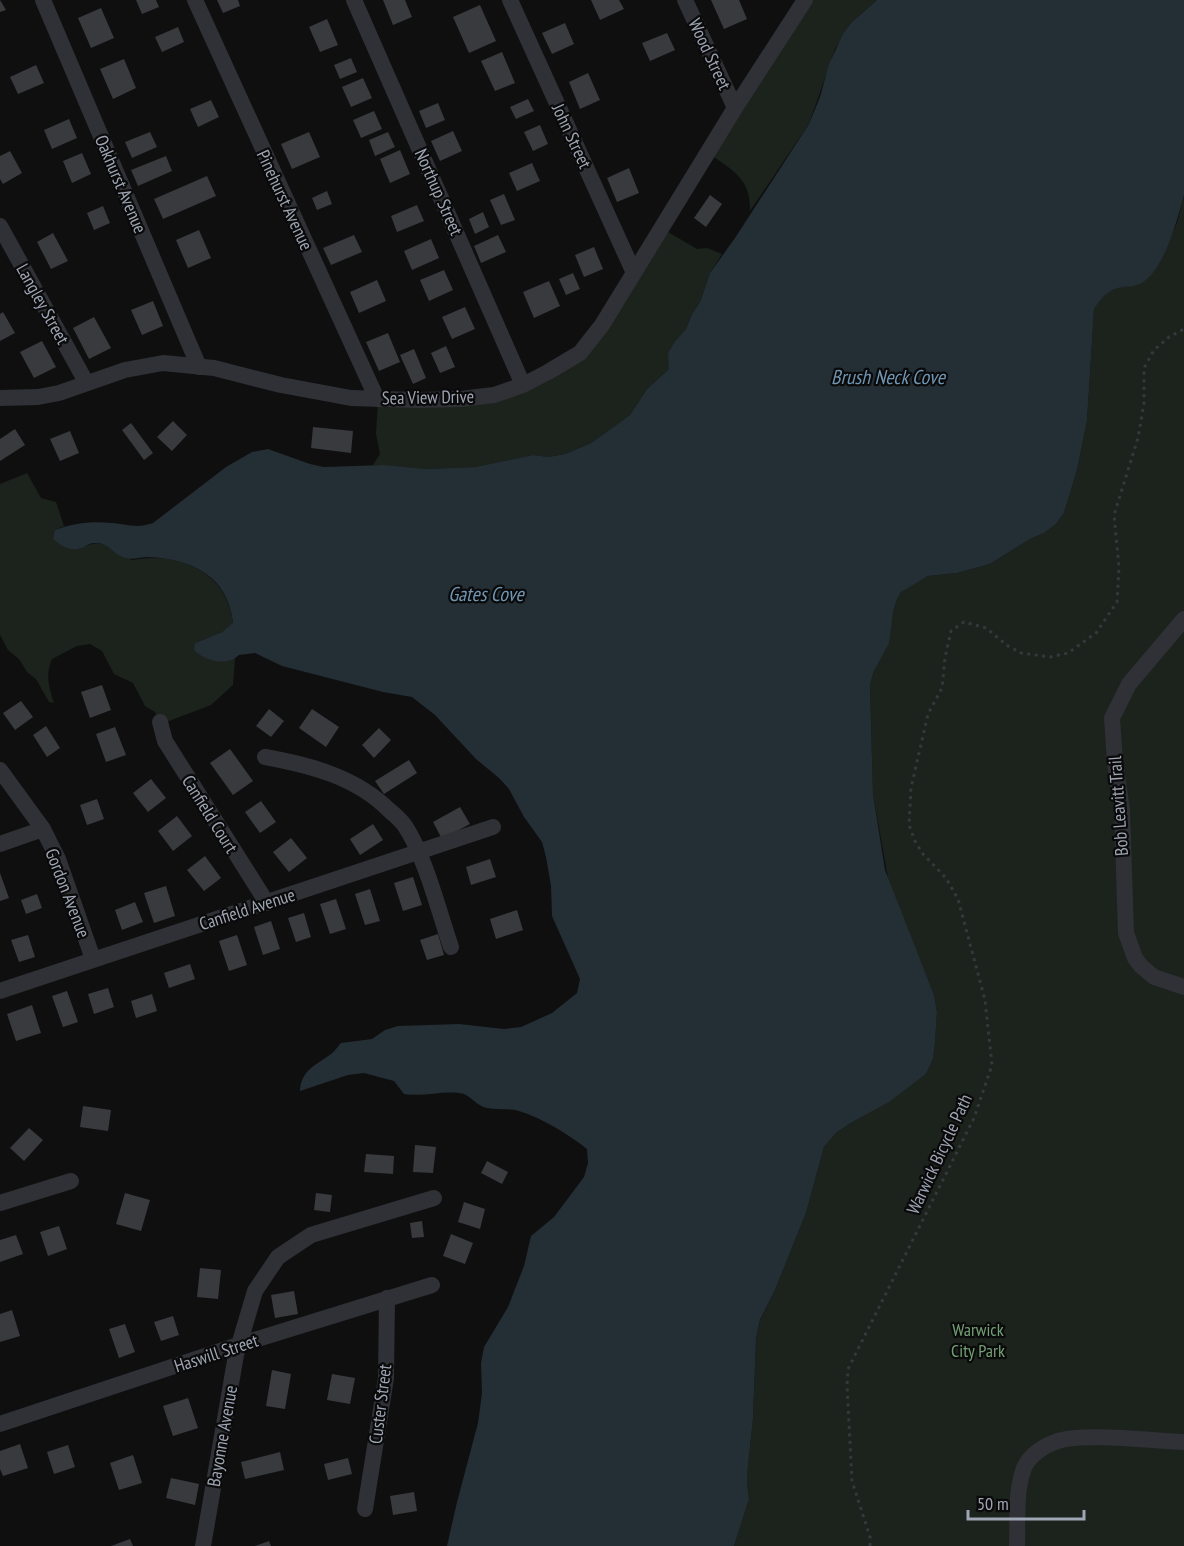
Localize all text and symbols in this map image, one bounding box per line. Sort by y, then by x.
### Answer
street label: Wood Street [684,15,736,93]
street label: John Street [547,99,597,172]
street label: Oakhurst Avenue [90,131,152,237]
street label: Northup Street [410,145,468,239]
street label: Pinehurst Avenue [252,146,318,254]
street label: Langley Street [11,260,75,348]
water label: Brush Neck Cove [831,364,947,390]
street label: Sea View Drive [382,385,474,409]
water label: Gates Cove [448,581,525,607]
street label: Bob Leavitt Trail [1103,754,1133,857]
street label: Canfield Court [177,771,243,857]
street label: Gordon Avenue [40,845,96,941]
street label: Canfield Avenue [196,883,298,935]
street label: Warwick Bicycle Path [901,1090,977,1218]
park label: Warwick City Park [951,1318,1005,1362]
street label: Haswill Street [171,1329,261,1377]
street label: Custer Street [364,1363,396,1445]
street label: Bayonne Avenue [202,1384,242,1488]
scale bar [968,1483,1084,1521]
text: 50 m [977,1492,1009,1515]

